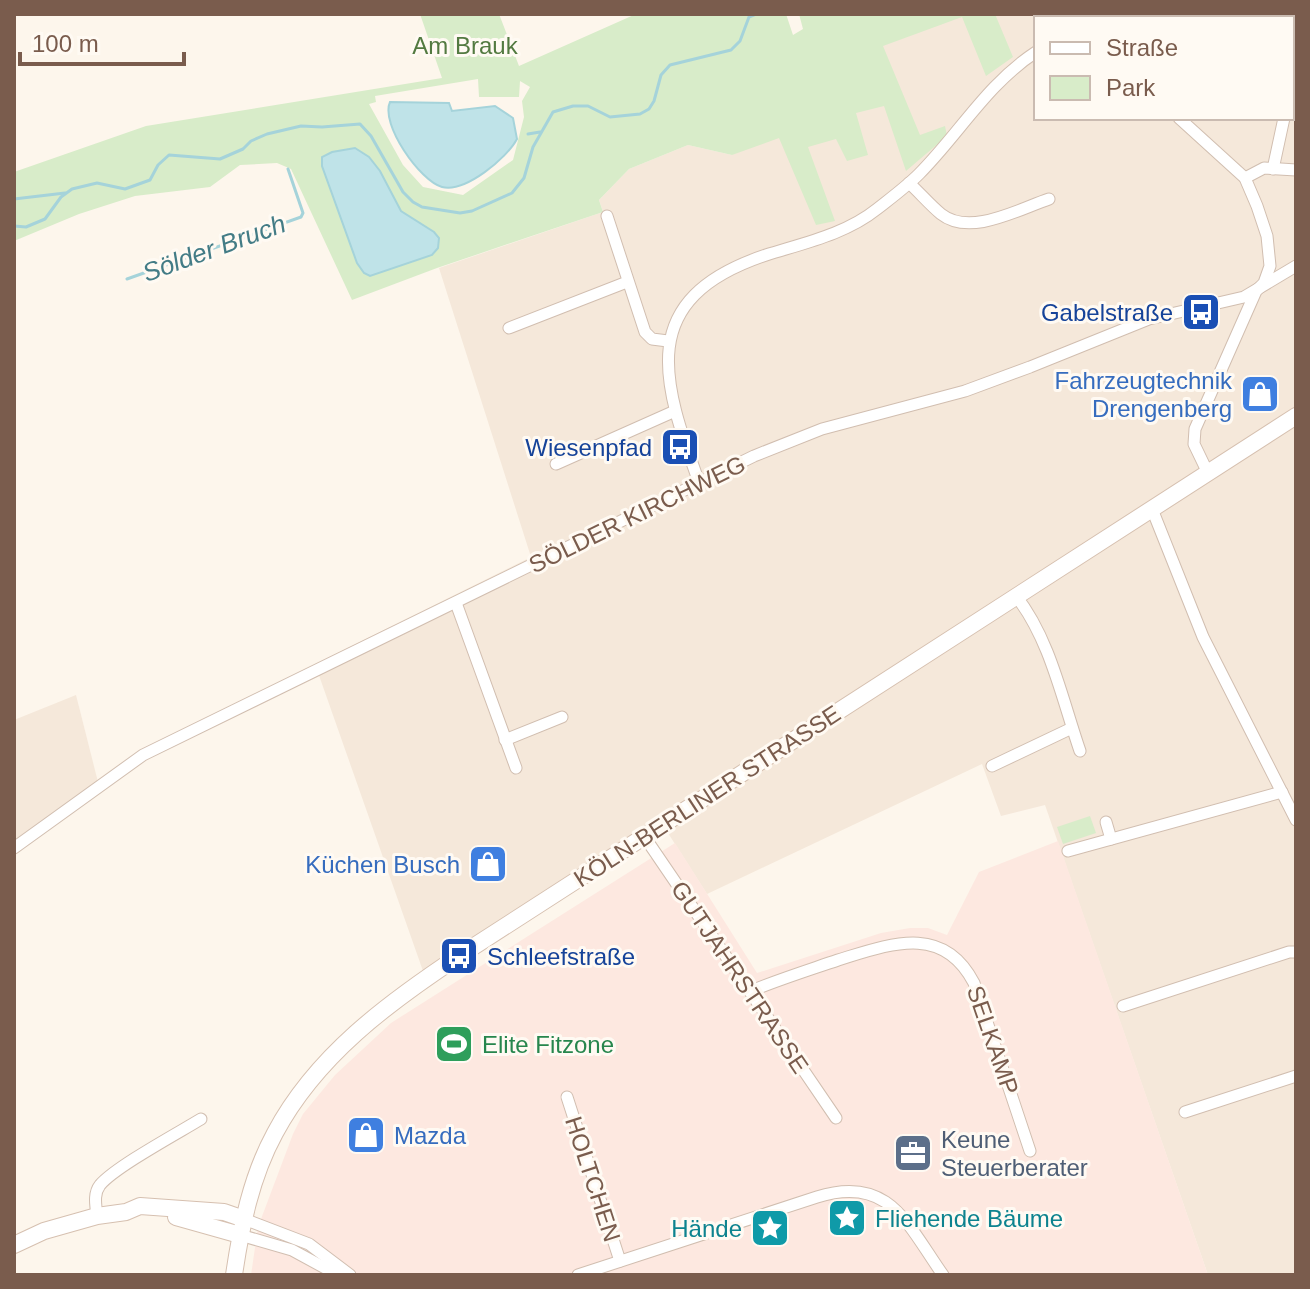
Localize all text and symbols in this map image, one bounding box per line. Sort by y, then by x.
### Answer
scale bar [20,16,184,66]
legend [1034,16,1294,120]
text: 100 m [32,30,99,57]
park label: Am Brauk [412,32,519,59]
text: Straße [1106,34,1178,61]
text: Park [1106,74,1156,101]
water label: Sölder Bruch [138,208,290,288]
bus stop icon: Gabelstraße [1180,291,1222,333]
place label: Gabelstraße [1041,299,1173,326]
place label: Fahrzeugtechnik Drengenberg [1055,367,1233,422]
shop icon: Fahrzeugtechnik Drengenberg [1239,373,1281,415]
bus stop icon: Wiesenpfad [659,426,701,468]
place label: Wiesenpfad [525,434,652,461]
street label: SÖLDER KIRCHWEG [524,450,750,578]
street label: KÖLN-BERLINER STRASSE [569,700,845,892]
shop icon: Küchen Busch [467,843,509,885]
place label: Küchen Busch [305,851,460,878]
street label: GUTJAHRSTRASSE [666,876,814,1078]
bus stop icon: Schleefstraße [438,935,480,977]
place label: Schleefstraße [487,943,635,970]
street label: SELKAMP [962,982,1024,1098]
sports icon: Elite Fitzone [433,1023,475,1065]
place label: Elite Fitzone [482,1031,614,1058]
street label: HOLTCHEN [560,1113,626,1245]
shop icon: Mazda [345,1114,387,1156]
place label: Mazda [394,1122,467,1149]
place label: Keune Steuerberater [941,1126,1088,1181]
office icon: Keune Steuerberater [892,1132,934,1174]
place icon: Fliehende Bäume [826,1197,868,1239]
place label: Fliehende Bäume [875,1205,1063,1232]
place icon: Hände [749,1207,791,1249]
place label: Hände [671,1215,742,1242]

